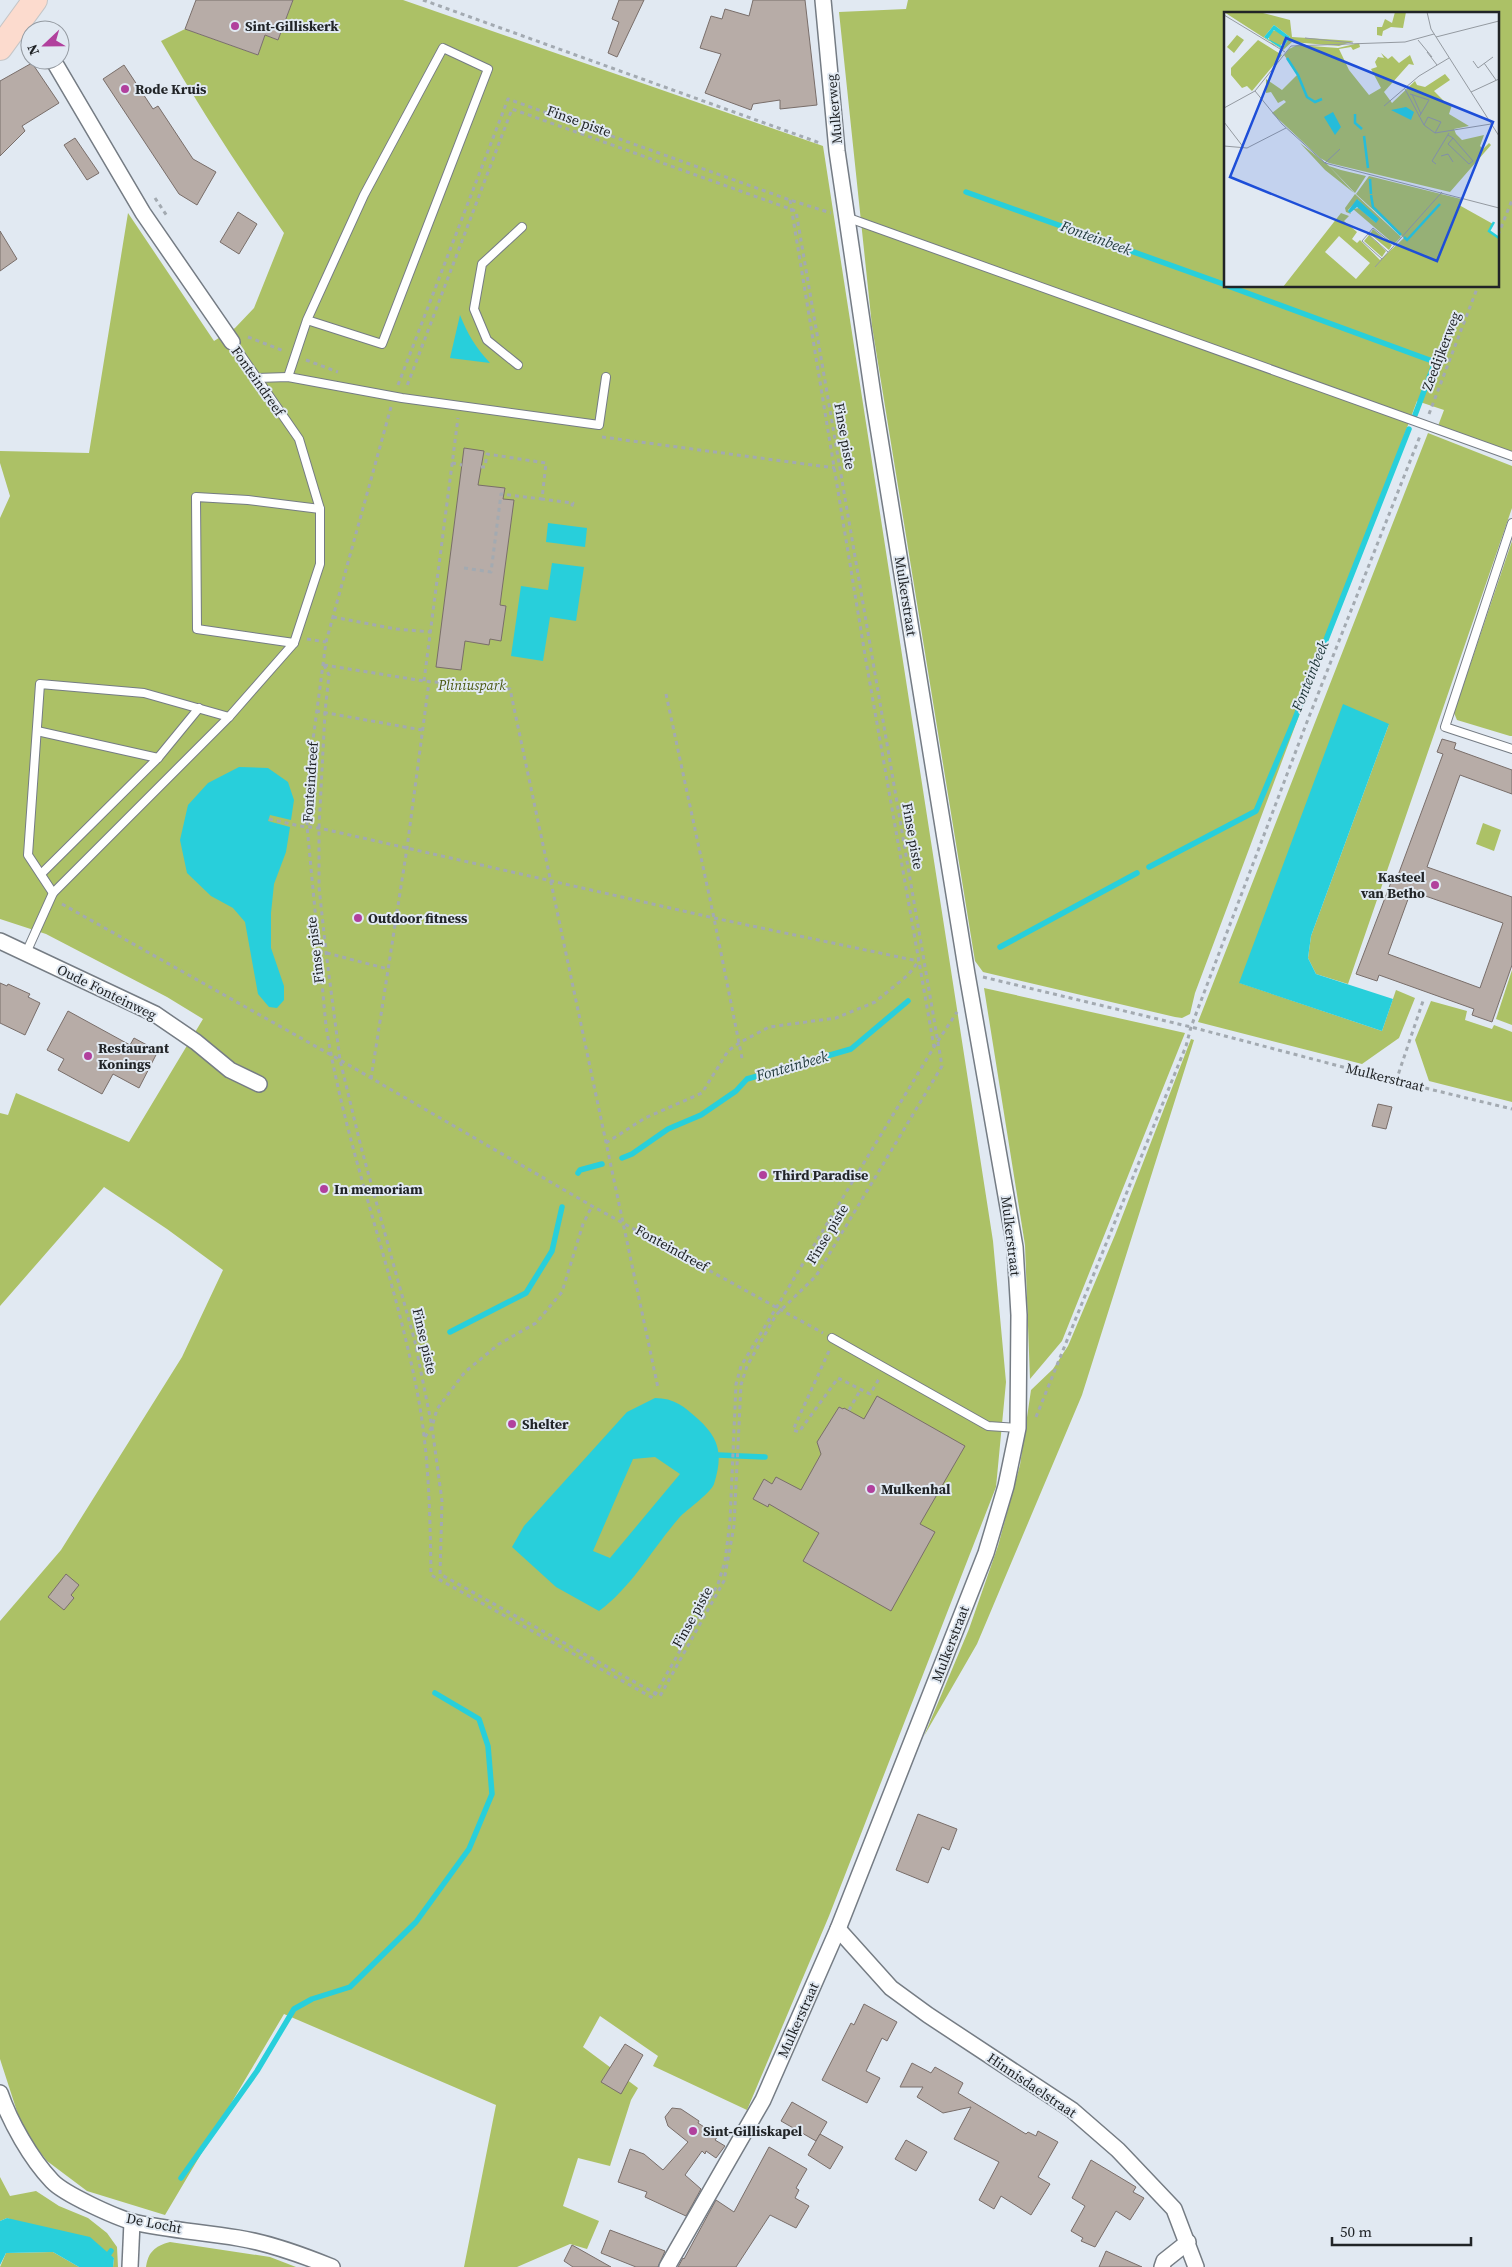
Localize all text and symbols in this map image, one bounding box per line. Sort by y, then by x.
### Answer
inset map [1224,12,1500,288]
place label: Sint-Gilliskerk [245,16,339,36]
north arrow [20,20,70,70]
marker: Sint-Gilliskerk [229,20,241,32]
text: N [22,41,44,58]
street label: Mulkerweg [821,73,847,145]
place label: Rode Kruis [135,79,207,99]
marker: Rode Kruis [119,83,131,95]
street label: Finse piste [544,100,614,142]
water label: Fonteinbeek [1057,215,1135,260]
street label: Zeedijkerweg [1417,308,1465,394]
street label: Fonteindreef [227,342,290,421]
street label: Finse piste [829,401,861,471]
street label: Mulkerstraat [890,555,922,638]
water label: Fonteinbeek [1286,637,1334,715]
park label: Pliniuspark [437,675,506,695]
street label: Fonteindreef [297,740,323,823]
street label: Finse piste [897,801,929,871]
place label: Kasteel van Betho [1360,867,1425,903]
marker: Kasteel van Betho [1429,879,1441,891]
place label: Outdoor fitness [368,908,468,928]
marker: Outdoor fitness [352,912,364,924]
street label: Finse piste [301,915,329,985]
street label: Oude Fonteinweg [54,959,160,1025]
place label: Restaurant Konings [98,1038,170,1074]
water label: Fonteinbeek [752,1045,831,1086]
marker: Restaurant Konings [82,1050,94,1062]
street label: Mulkerstraat [1344,1058,1427,1097]
place label: Third Paradise [773,1165,868,1185]
marker: Third Paradise [757,1169,769,1181]
place label: In memoriam [334,1179,423,1199]
marker: In memoriam [318,1183,330,1195]
street label: Mulkerstraat [996,1195,1026,1277]
street label: Finse piste [801,1200,853,1268]
street label: Fonteindreef [632,1220,713,1277]
street label: Finse piste [408,1306,442,1376]
place label: Shelter [522,1414,569,1434]
marker: Shelter [506,1418,518,1430]
place label: Mulkenhal [881,1479,951,1499]
marker: Mulkenhal [865,1483,877,1495]
street label: Finse piste [667,1583,717,1651]
street label: Mulkerstraat [926,1603,974,1685]
street label: Mulkerstraat [773,1979,824,2061]
street label: Hinnisdaelstraat [983,2048,1081,2123]
place label: Sint-Gilliskapel [703,2121,803,2141]
marker: Sint-Gilliskapel [687,2125,699,2137]
street label: De Locht [125,2208,184,2238]
scale bar [1332,2214,1471,2246]
text: 50 m [1340,2221,1372,2242]

